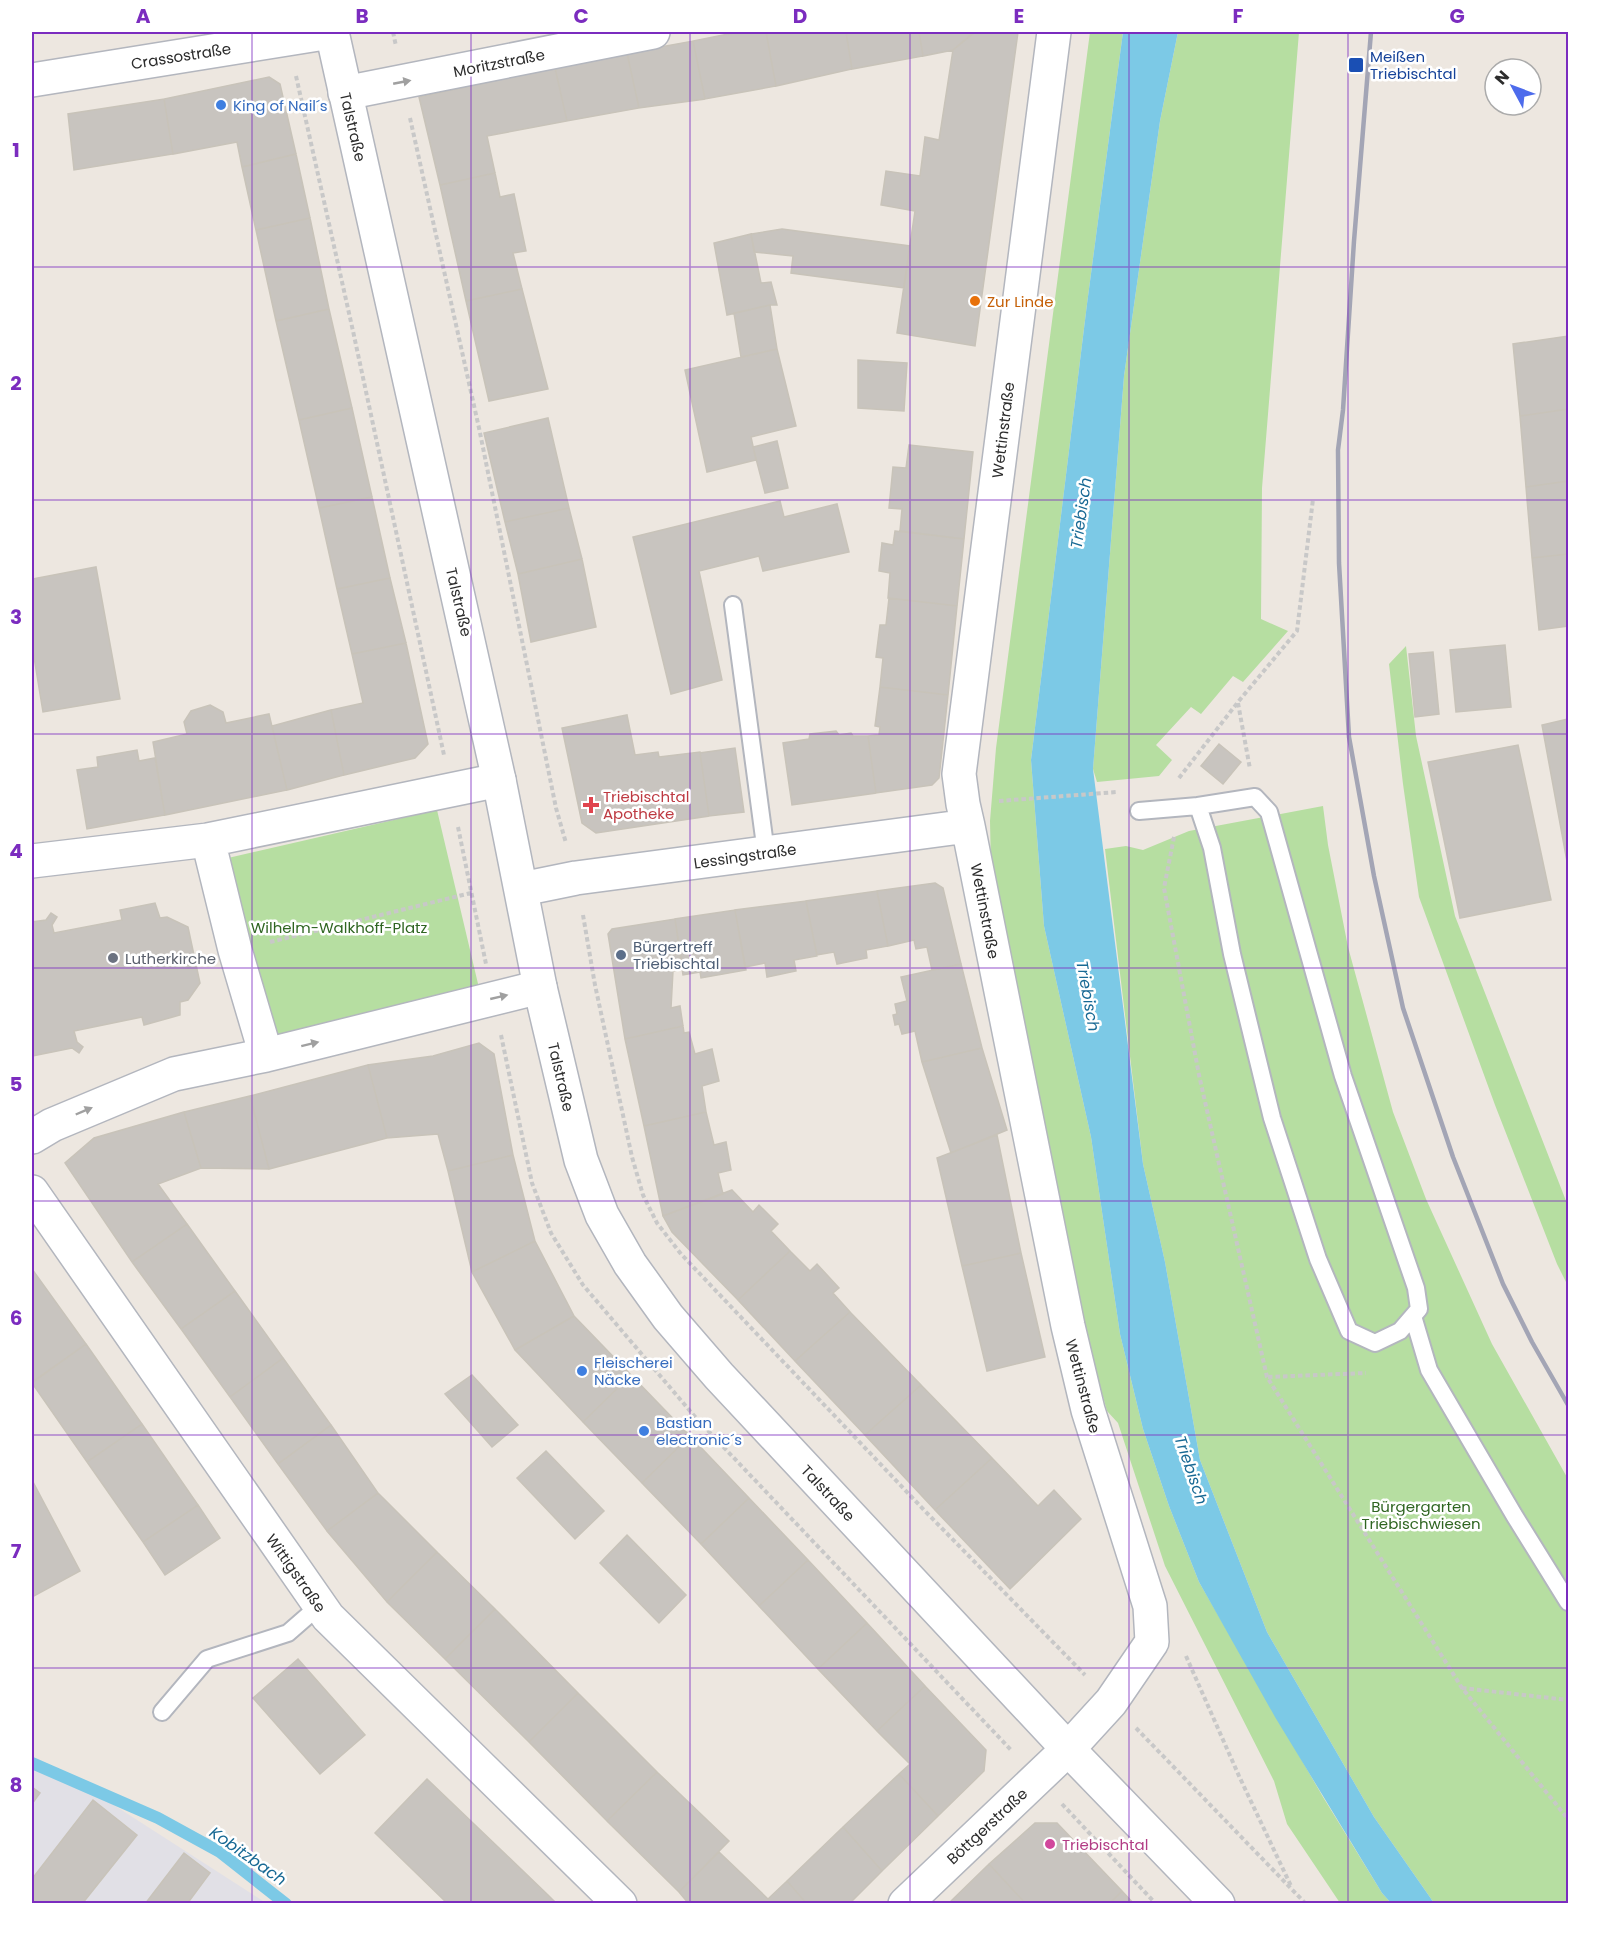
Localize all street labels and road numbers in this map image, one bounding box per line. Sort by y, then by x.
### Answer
street label: Crassostraße [129,38,233,74]
street label: Moritzstraße [452,44,546,82]
street label: Talstraße [335,90,371,164]
street label: Wettinstraße [987,381,1019,479]
street label: Talstraße [441,565,477,639]
street label: Lessingstraße [692,838,798,874]
street label: Wettinstraße [965,862,1005,960]
street label: Talstraße [543,1040,579,1114]
street label: Wettinstraße [1060,1337,1106,1435]
street label: Talstraße [796,1460,860,1526]
street label: Wittigstraße [261,1529,331,1617]
street label: Böttgerstraße [942,1783,1032,1869]

